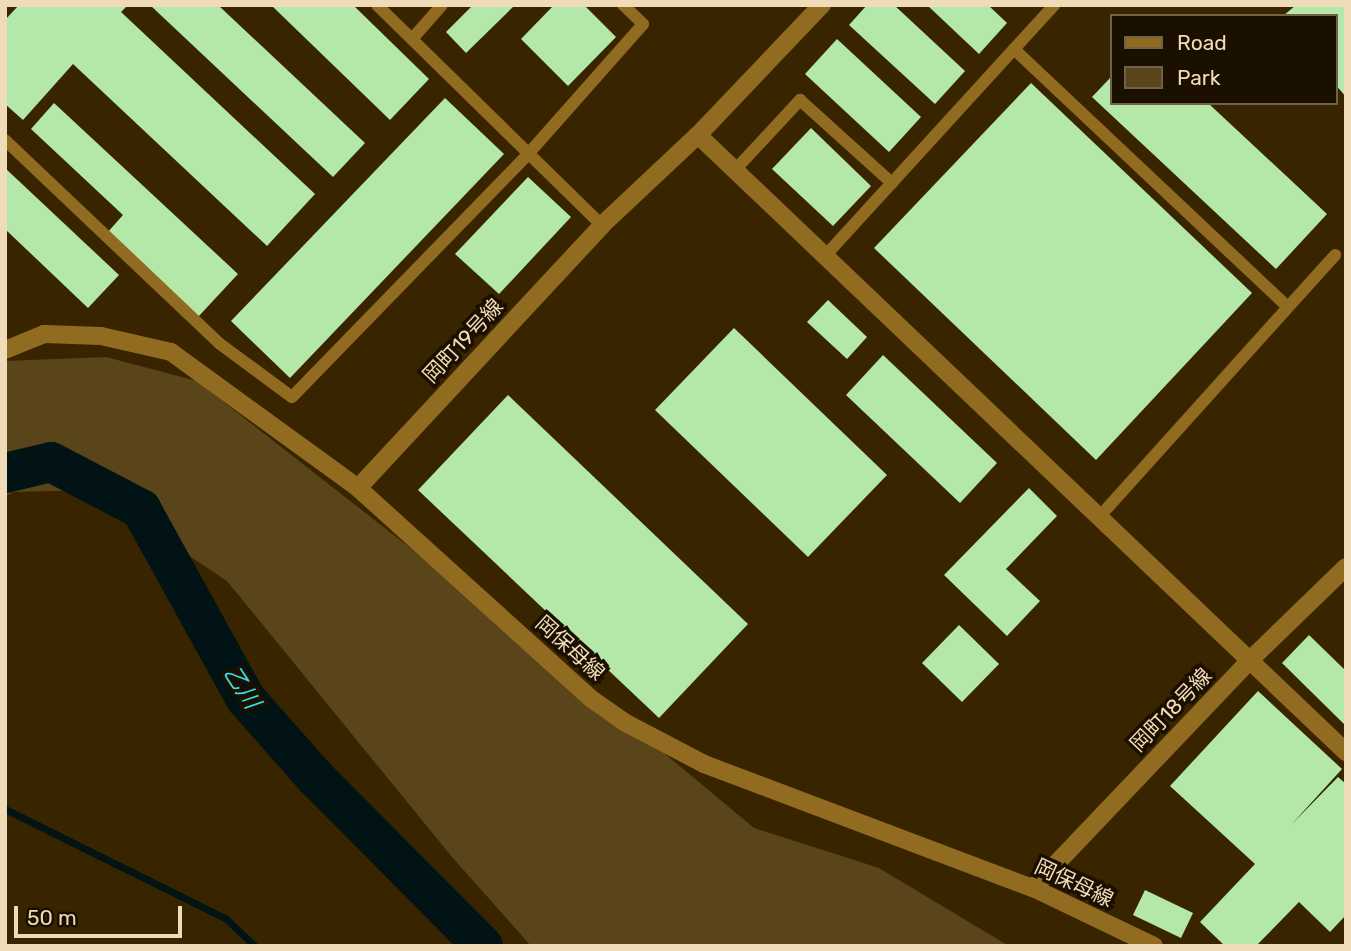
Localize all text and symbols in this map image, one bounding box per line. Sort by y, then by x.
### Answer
legend [1110,14,1337,105]
text: Road [1177,30,1227,55]
text: Park [1177,65,1221,90]
street label: 岡町19号線 [418,294,508,388]
street label: 岡保母線 [530,611,610,685]
water label: 乙川 [218,660,266,714]
street label: 岡町18号線 [1125,663,1217,757]
street label: 岡保母線 [1031,854,1117,912]
scale bar [18,892,186,936]
text: 50 m [27,905,77,930]

